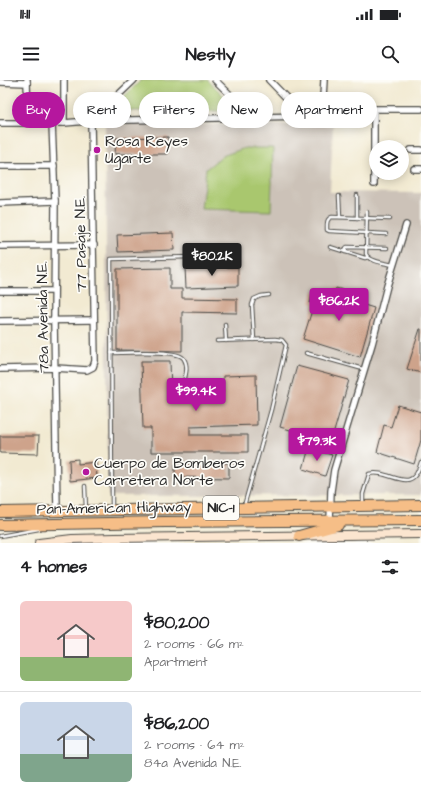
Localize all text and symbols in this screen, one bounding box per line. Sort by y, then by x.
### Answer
text: 11:11 [20,4,30,25]
text: Nestly [185,42,236,67]
icon: menu [20,43,42,65]
icon: search [379,43,401,65]
chip: Buy [12,92,65,128]
chip: Rent [73,92,131,128]
chip: Filters [139,92,209,128]
chip: New [217,92,273,128]
chip: Apartment [281,92,377,128]
place label: Rosa Reyes Ugarte [105,131,188,170]
map controls [369,140,409,180]
button: layers [369,140,409,180]
marker: Rosa Reyes Ugarte [92,145,102,155]
street label: 77 Pasaje N.E. [70,196,92,292]
pin: $80.2K [179,243,245,277]
text: $80.2K [191,247,233,265]
street label: 78a Avenida N.E. [32,261,54,373]
pin: $86.2K [306,288,372,322]
text: $86.2K [319,292,359,310]
pin: $99.4K [163,378,229,412]
text: $99.4K [176,382,216,400]
pin: $79.3K [284,428,350,462]
text: $79.3K [298,432,336,450]
place label: Cuerpo de Bomberos Carretera Norte [94,453,245,491]
marker: Cuerpo de Bomberos Carretera Norte [81,467,91,477]
street label: Pan-American Highway [37,496,191,521]
road number: NIC-1 [203,496,239,520]
text: 4 homes [20,555,87,579]
icon: filters [379,556,401,578]
text: $80,200 [144,611,209,635]
icon: home [52,617,100,665]
text: 2 rooms · 66 m² [144,635,244,653]
text: Apartment [144,653,208,671]
text: $86,200 [144,712,209,736]
icon: home [52,718,100,766]
text: 2 rooms · 64 m² [144,736,245,754]
text: 84a Avenida N.E. [144,754,242,772]

